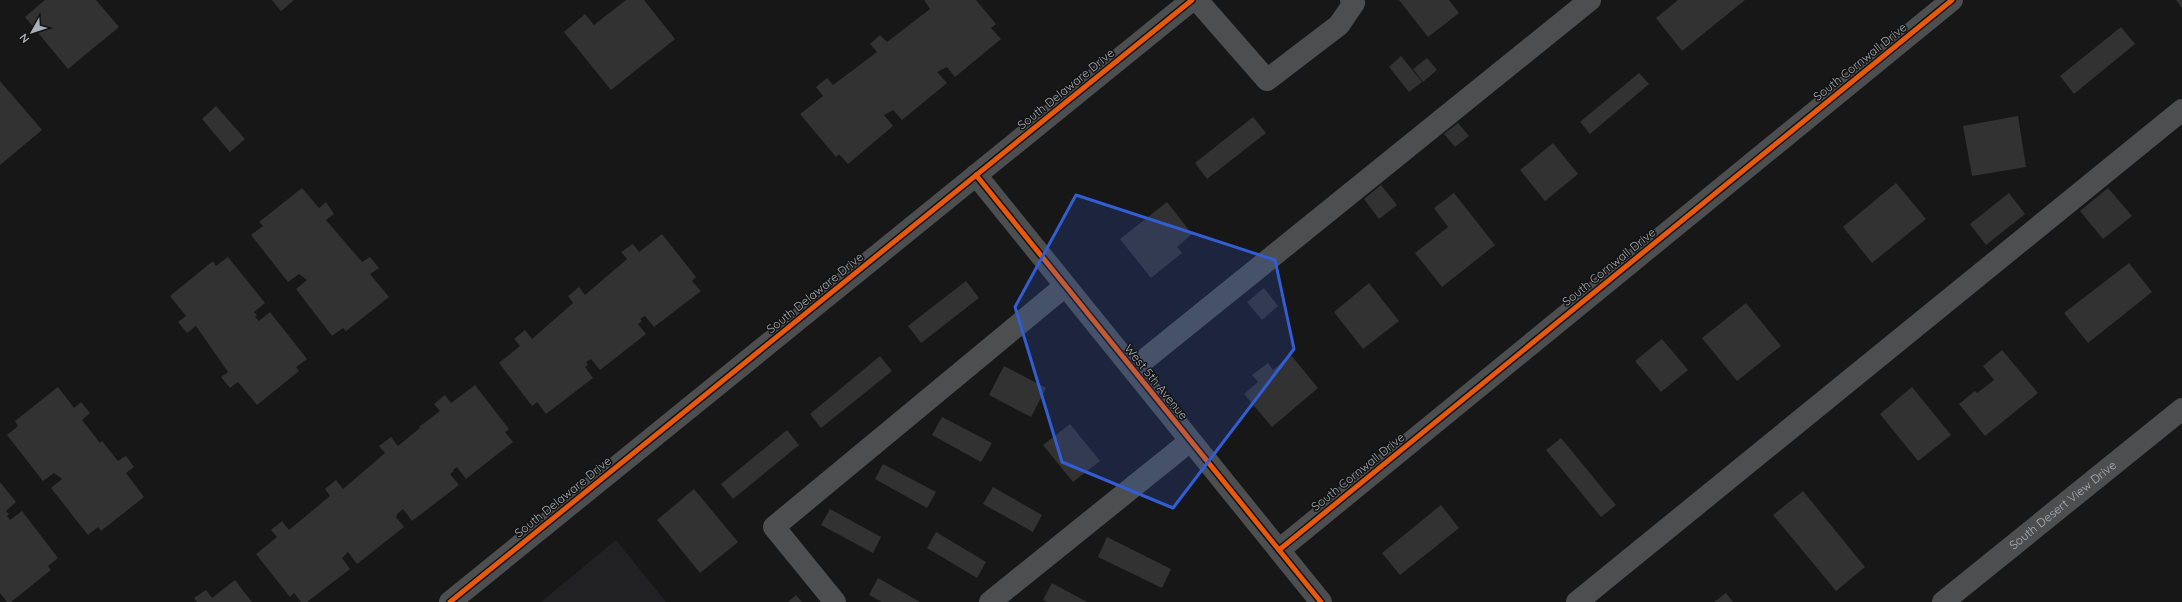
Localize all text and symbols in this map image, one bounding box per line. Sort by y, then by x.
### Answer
north arrow [12,12,52,52]
street label: South Cornwall Drive [1810,19,1910,104]
text: N [16,31,32,46]
street label: South Delaware Drive [1014,45,1117,132]
street label: South Cornwall Drive [1559,224,1659,309]
street label: South Delaware Drive [763,249,866,336]
street label: West 5th Avenue [1121,341,1192,423]
street label: South Cornwall Drive [1308,429,1408,514]
street label: South Delaware Drive [511,453,614,540]
street label: South Desert View Drive [2006,457,2119,553]

